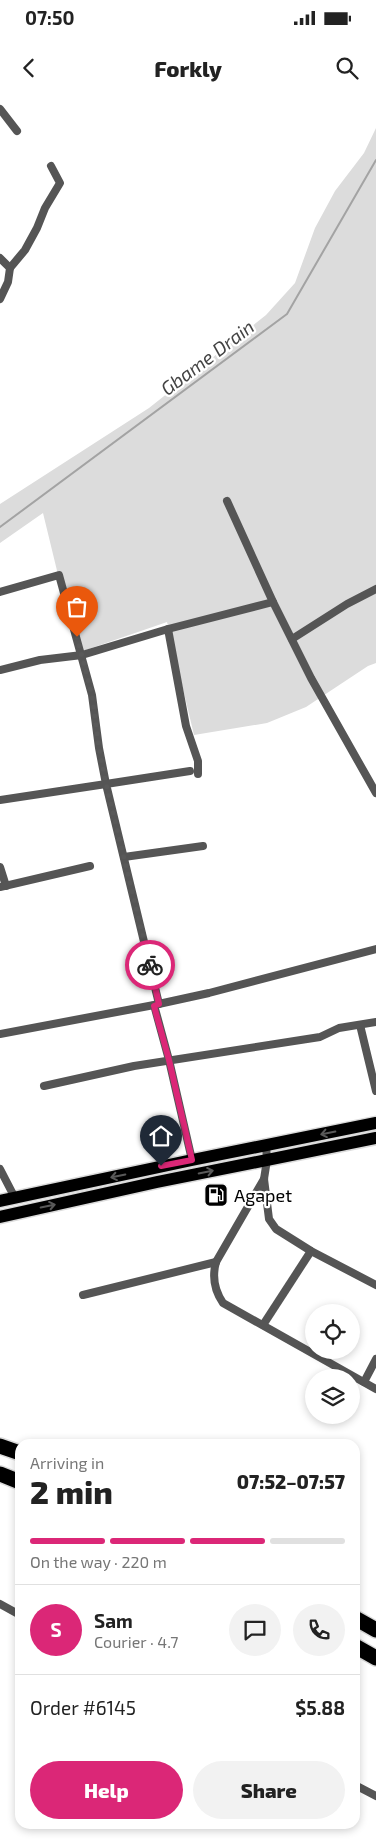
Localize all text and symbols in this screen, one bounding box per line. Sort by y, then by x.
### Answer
text: 07:50 [25,6,74,29]
icon: back [15,54,43,82]
icon: search [333,54,361,82]
text: Forkly [154,55,222,81]
water label: Gbame Drain [156,314,258,400]
pin [56,586,98,637]
icon: bag [63,593,91,621]
courier [125,940,175,990]
icon: bike [136,951,164,979]
pin [140,1115,182,1166]
icon: home [147,1122,175,1150]
one-way arrow [321,1128,337,1138]
one-way arrow [198,1167,214,1176]
one-way arrow [110,1172,126,1181]
fuel station icon: Agapet [203,1182,229,1208]
place label: Agapet [234,1184,292,1206]
one-way arrow [39,1201,55,1210]
map controls [305,1304,360,1424]
button: locate [305,1304,360,1359]
button: layers [305,1369,360,1424]
text: Arriving in [30,1453,104,1472]
text: 07:52–07:57 [237,1470,345,1493]
text: 2 min [30,1472,113,1510]
text: On the way · 220 m [30,1552,167,1571]
button: chat [229,1604,281,1656]
button: phone [293,1604,345,1656]
text: Sam [94,1609,133,1632]
text: S [50,1618,62,1641]
text: Courier · 4.7 [94,1632,178,1651]
text: Order #6145 [30,1696,136,1719]
text: $5.88 [295,1696,345,1719]
button: Help [30,1761,183,1819]
button: Share [193,1761,345,1819]

